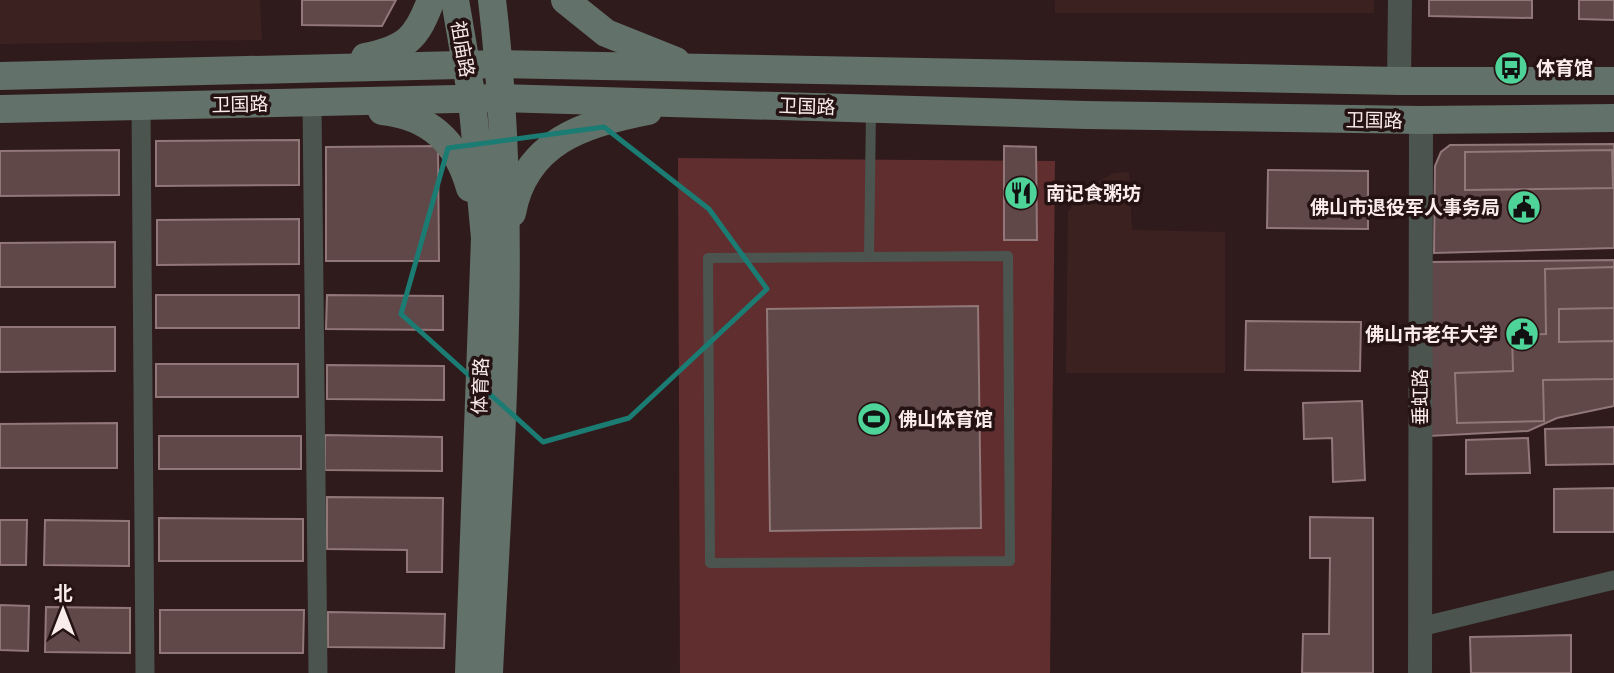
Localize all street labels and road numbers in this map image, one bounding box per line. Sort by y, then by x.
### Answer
street label: 祖庙路 [446,19,479,79]
street label: 卫国路 [211,93,269,116]
street label: 卫国路 [778,94,836,119]
street label: 卫国路 [1345,109,1403,132]
street label: 体育路 [468,357,493,415]
street label: 垂虹路 [1409,368,1432,426]

